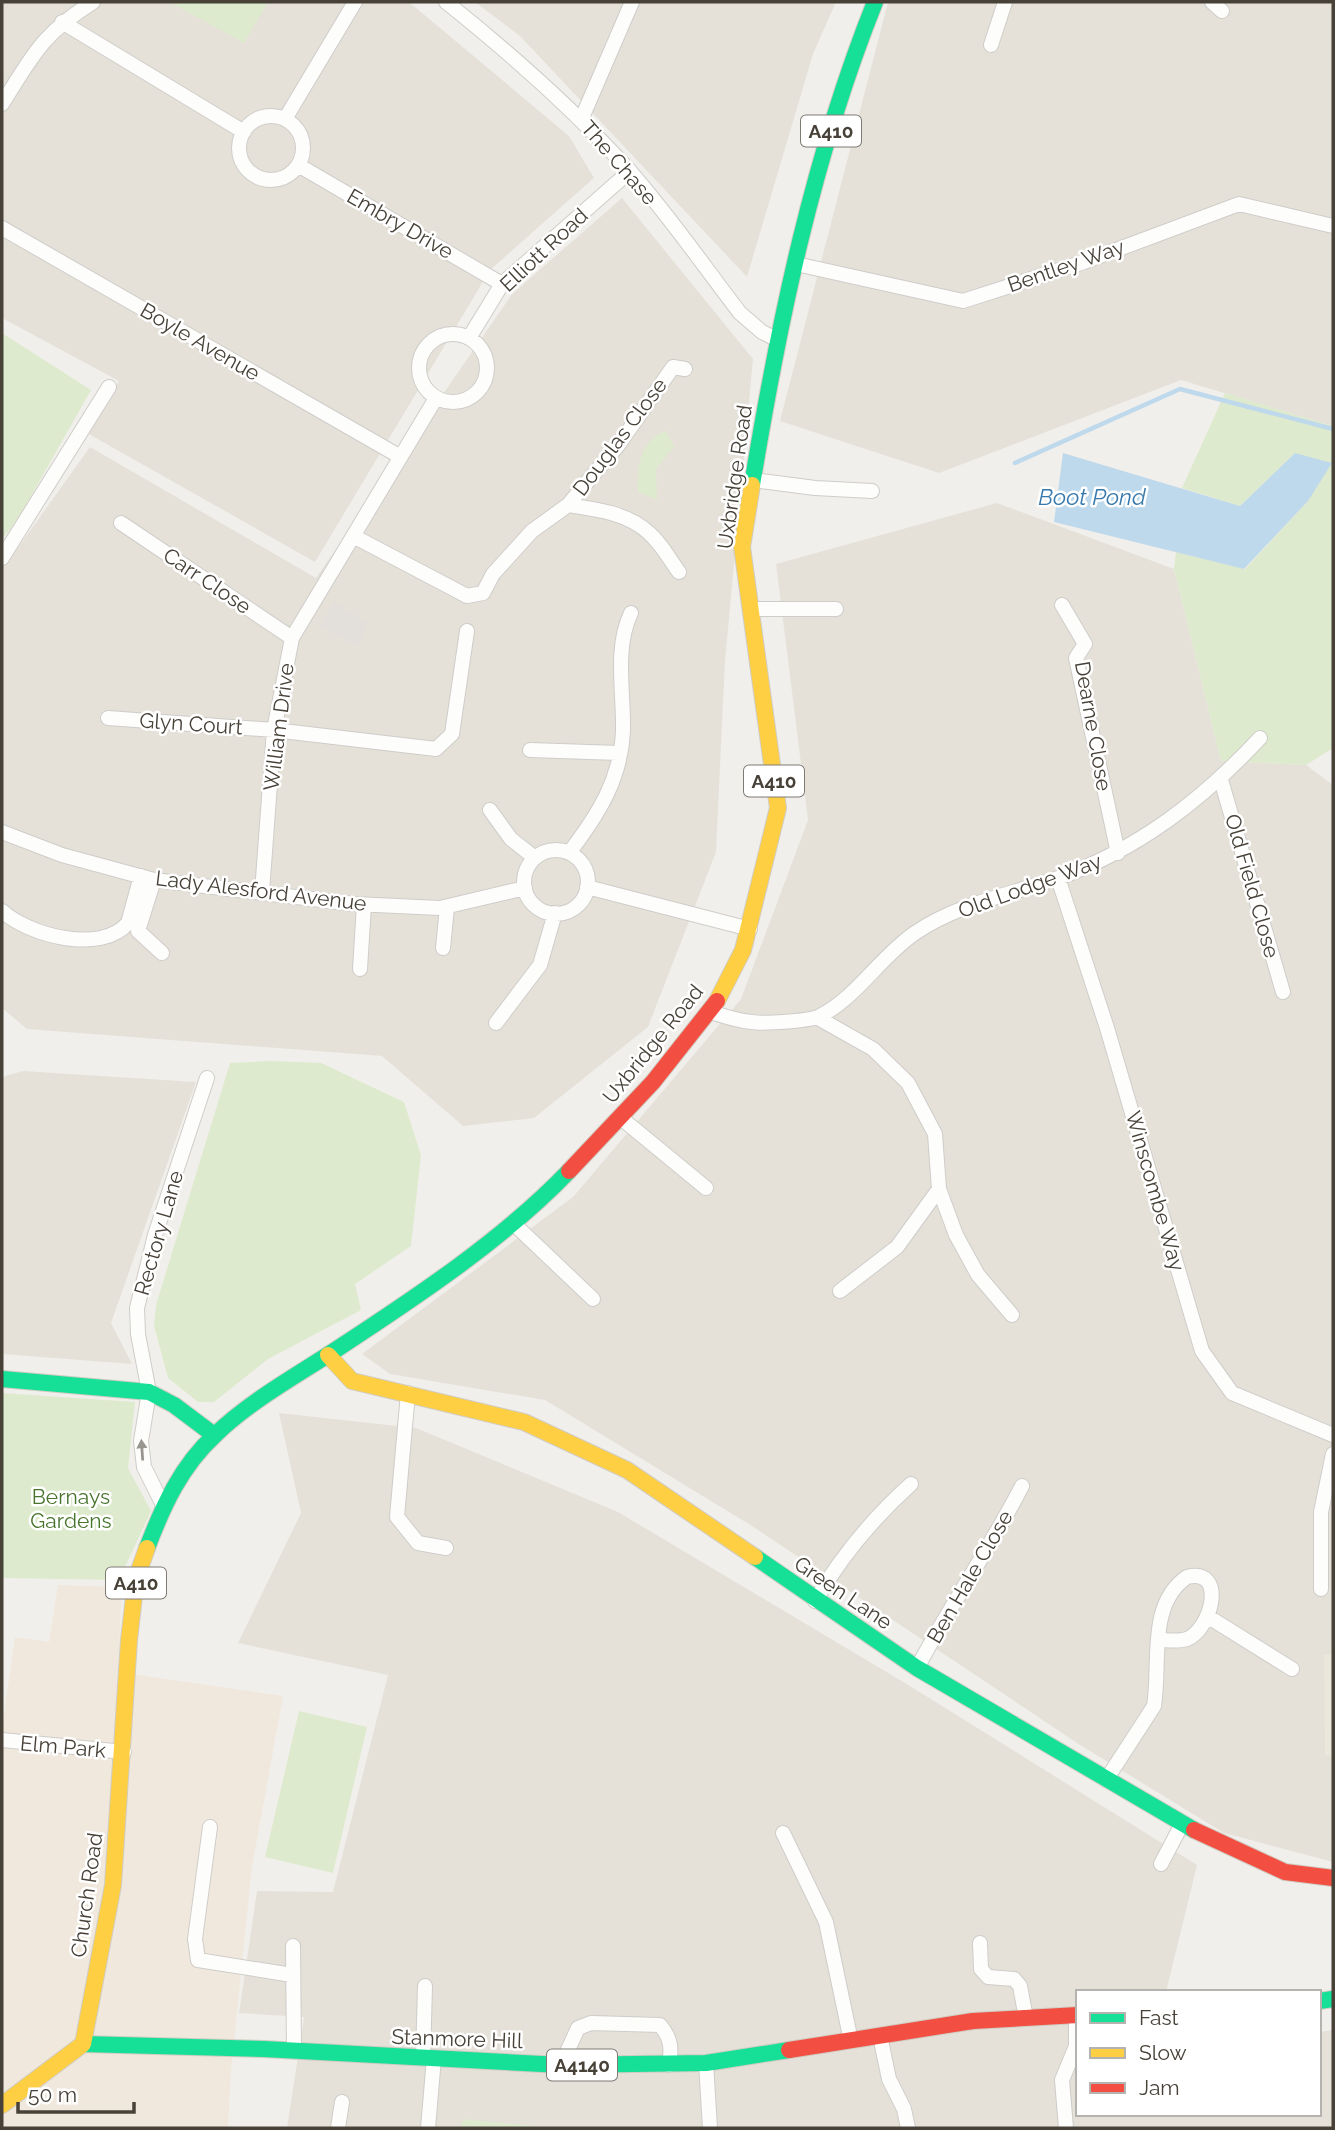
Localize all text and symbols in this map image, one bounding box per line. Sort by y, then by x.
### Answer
street label: The Chase [576,115,663,210]
road number: A410 [801,116,861,146]
street label: Embry Drive [343,183,458,264]
street label: Elliott Road [495,203,593,297]
street label: Bentley Way [1004,234,1128,297]
street label: Boyle Avenue [136,297,264,386]
street label: Douglas Close [567,373,672,500]
street label: Uxbridge Road [712,403,757,551]
water label: Boot Pond [1038,483,1147,510]
street label: Carr Close [159,542,256,619]
street label: Dearne Close [1070,659,1117,793]
street label: William Drive [258,662,299,792]
street label: Glyn Court [139,707,243,740]
road number: A410 [744,766,804,796]
street label: Old Field Close [1220,811,1285,961]
street label: Old Lodge Way [955,848,1105,923]
street label: Lady Alesford Avenue [154,865,368,916]
street label: Uxbridge Road [597,979,708,1108]
street label: Winscombe Way [1121,1108,1190,1274]
street label: Rectory Lane [129,1168,188,1298]
one-way arrow [137,1439,148,1461]
park label: Bernays Gardens [30,1484,112,1533]
street label: Ben Hale Close [921,1506,1018,1648]
street label: Green Lane [790,1551,897,1634]
road number: A410 [106,1568,166,1598]
street label: Elm Park [19,1730,107,1763]
street label: Church Road [65,1831,108,1959]
legend [1076,1990,1321,2116]
text: Fast [1139,2005,1179,2030]
street label: Stanmore Hill [391,2024,523,2053]
text: Slow [1139,2040,1187,2065]
road number: A4140 [547,2050,617,2080]
scale bar [18,2070,133,2114]
text: Jam [1139,2075,1180,2100]
text: 50 m [28,2082,77,2107]

